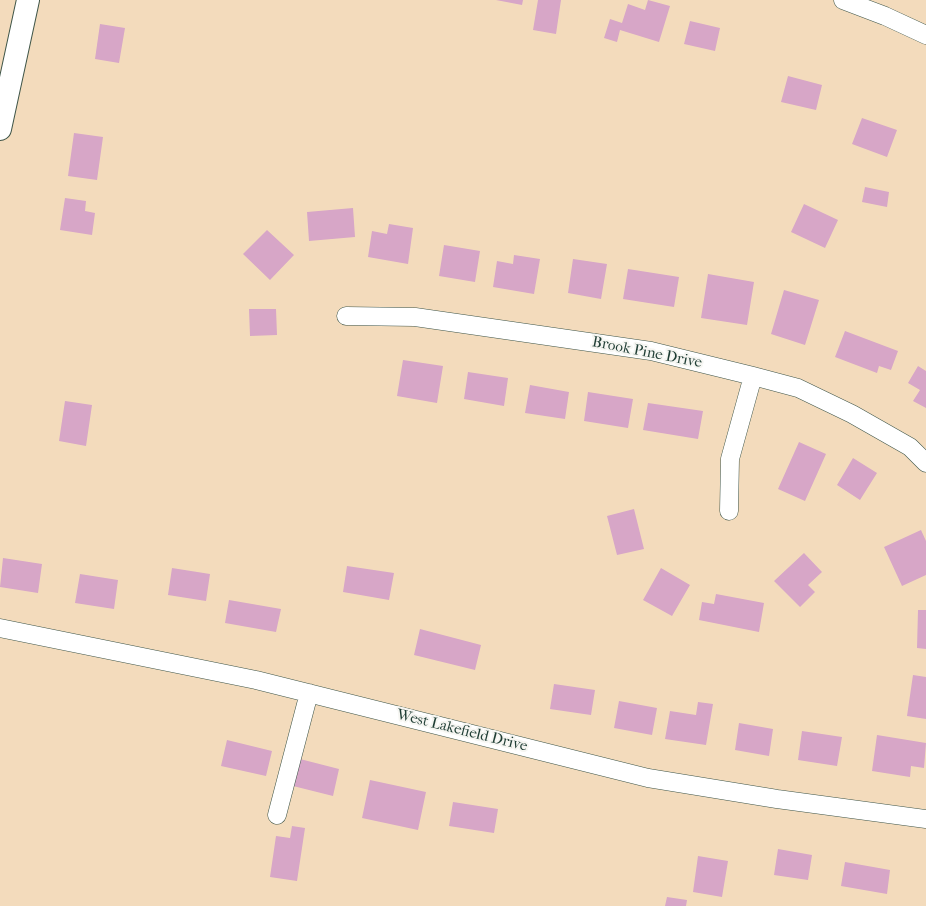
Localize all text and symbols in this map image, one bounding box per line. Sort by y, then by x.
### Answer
street label: Brook Pine Drive [591,334,703,372]
street label: West Lakefield Drive [395,706,529,756]

